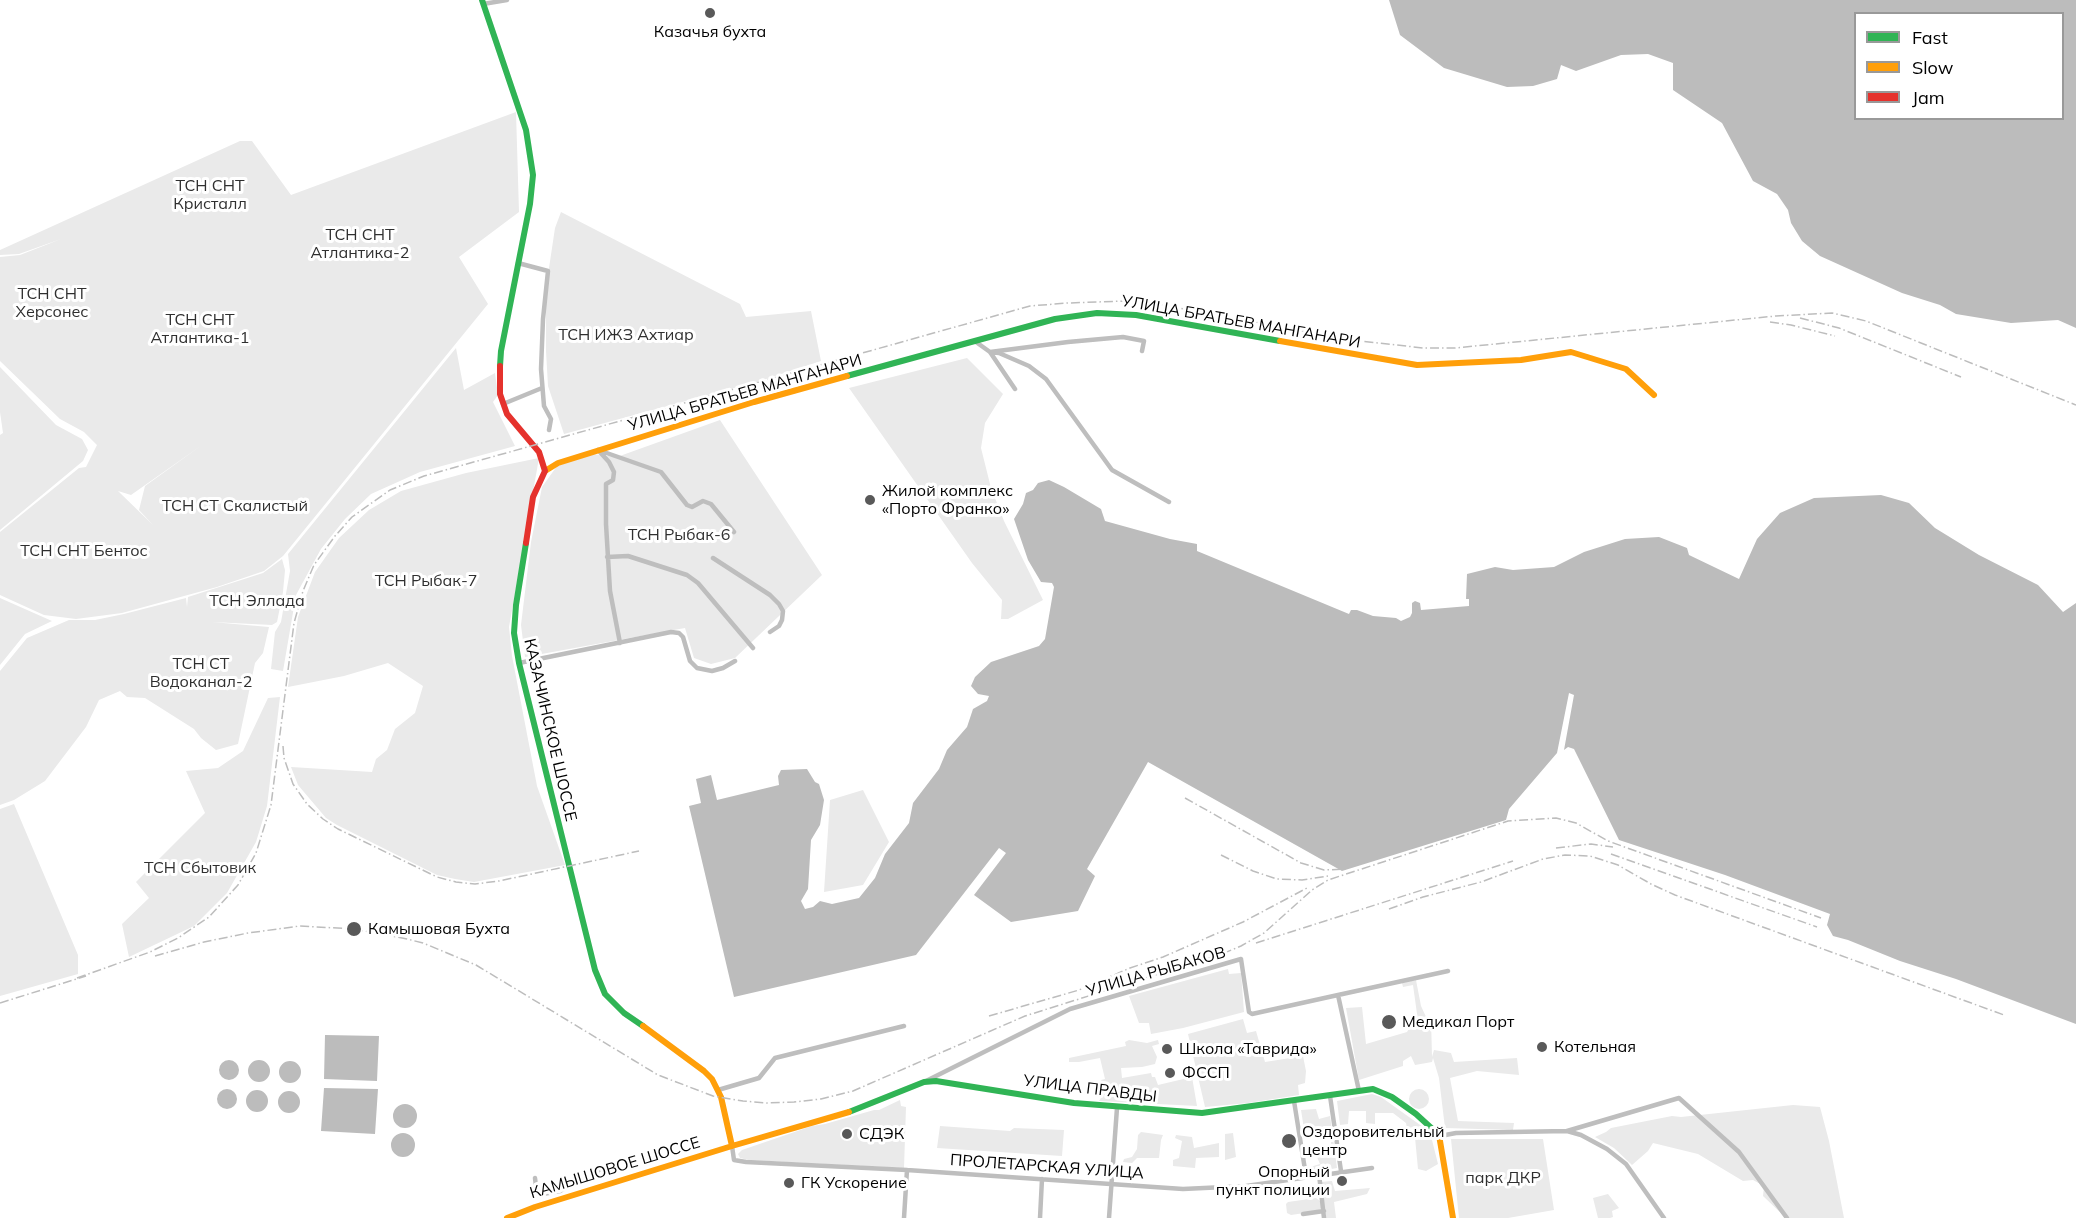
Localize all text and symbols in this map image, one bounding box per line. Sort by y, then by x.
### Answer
marker: Казачья бухта [703,6,717,20]
legend [1854,12,2064,120]
place label: Казачья бухта [654,22,766,42]
text: Fast [1912,26,1948,49]
text: Slow [1912,56,1953,79]
text: Jam [1912,86,1945,109]
park label: ТСН СНТ Кристалл [173,176,247,214]
park label: ТСН СНТ Атлантика-2 [311,225,409,263]
park label: ТСН СНТ Херсонес [16,284,88,322]
street label: УЛИЦА БРАТЬЕВ МАНГАНАРИ [1120,292,1362,352]
park label: ТСН СНТ Атлантика-1 [151,310,249,348]
park label: ТСН ИЖЗ Ахтиар [558,325,694,345]
street label: УЛИЦА БРАТЬЕВ МАНГАНАРИ [626,350,864,436]
place label: Жилой комплекс «Порто Франко» [882,481,1013,519]
marker: Жилой комплекс «Порто Франко» [863,493,877,507]
park label: ТСН СТ Скалистый [162,496,308,516]
park label: ТСН Рыбак-6 [628,525,730,545]
park label: ТСН СНТ Бентос [20,541,148,561]
park label: ТСН Рыбак-7 [375,571,477,591]
park label: ТСН Эллада [209,591,305,611]
street label: КАЗАЧИНСКОЕ ШОССЕ [520,637,580,823]
park label: ТСН СТ Водоканал-2 [150,654,252,692]
park label: ТСН Сбытовик [144,858,256,878]
place label: Камышовая Бухта [368,919,510,939]
marker: Камышовая Бухта [345,920,363,938]
street label: УЛИЦА РЫБАКОВ [1084,943,1228,1001]
place label: Медикал Порт [1402,1012,1514,1032]
marker: Медикал Порт [1380,1013,1398,1031]
place label: Котельная [1554,1037,1636,1057]
place label: Школа «Таврида» [1179,1039,1317,1059]
marker: Котельная [1535,1040,1549,1054]
marker: Школа «Таврида» [1160,1042,1174,1056]
place label: ФССП [1182,1063,1230,1083]
marker: ФССП [1163,1066,1177,1080]
street label: УЛИЦА ПРАВДЫ [1022,1071,1158,1107]
place label: Оздоровительный центр [1302,1122,1444,1160]
place label: СДЭК [859,1124,904,1144]
marker: СДЭК [840,1127,854,1141]
marker: Оздоровительный центр [1280,1132,1298,1150]
street label: КАМЫШОВОЕ ШОССЕ [528,1133,702,1203]
street label: ПРОЛЕТАРСКАЯ УЛИЦА [950,1151,1144,1183]
place label: Опорный пункт полиции [1216,1162,1330,1200]
park label: парк ДКР [1465,1168,1541,1188]
place label: ГК Ускорение [801,1173,907,1193]
marker: Опорный пункт полиции [1335,1174,1349,1188]
marker: ГК Ускорение [782,1176,796,1190]

